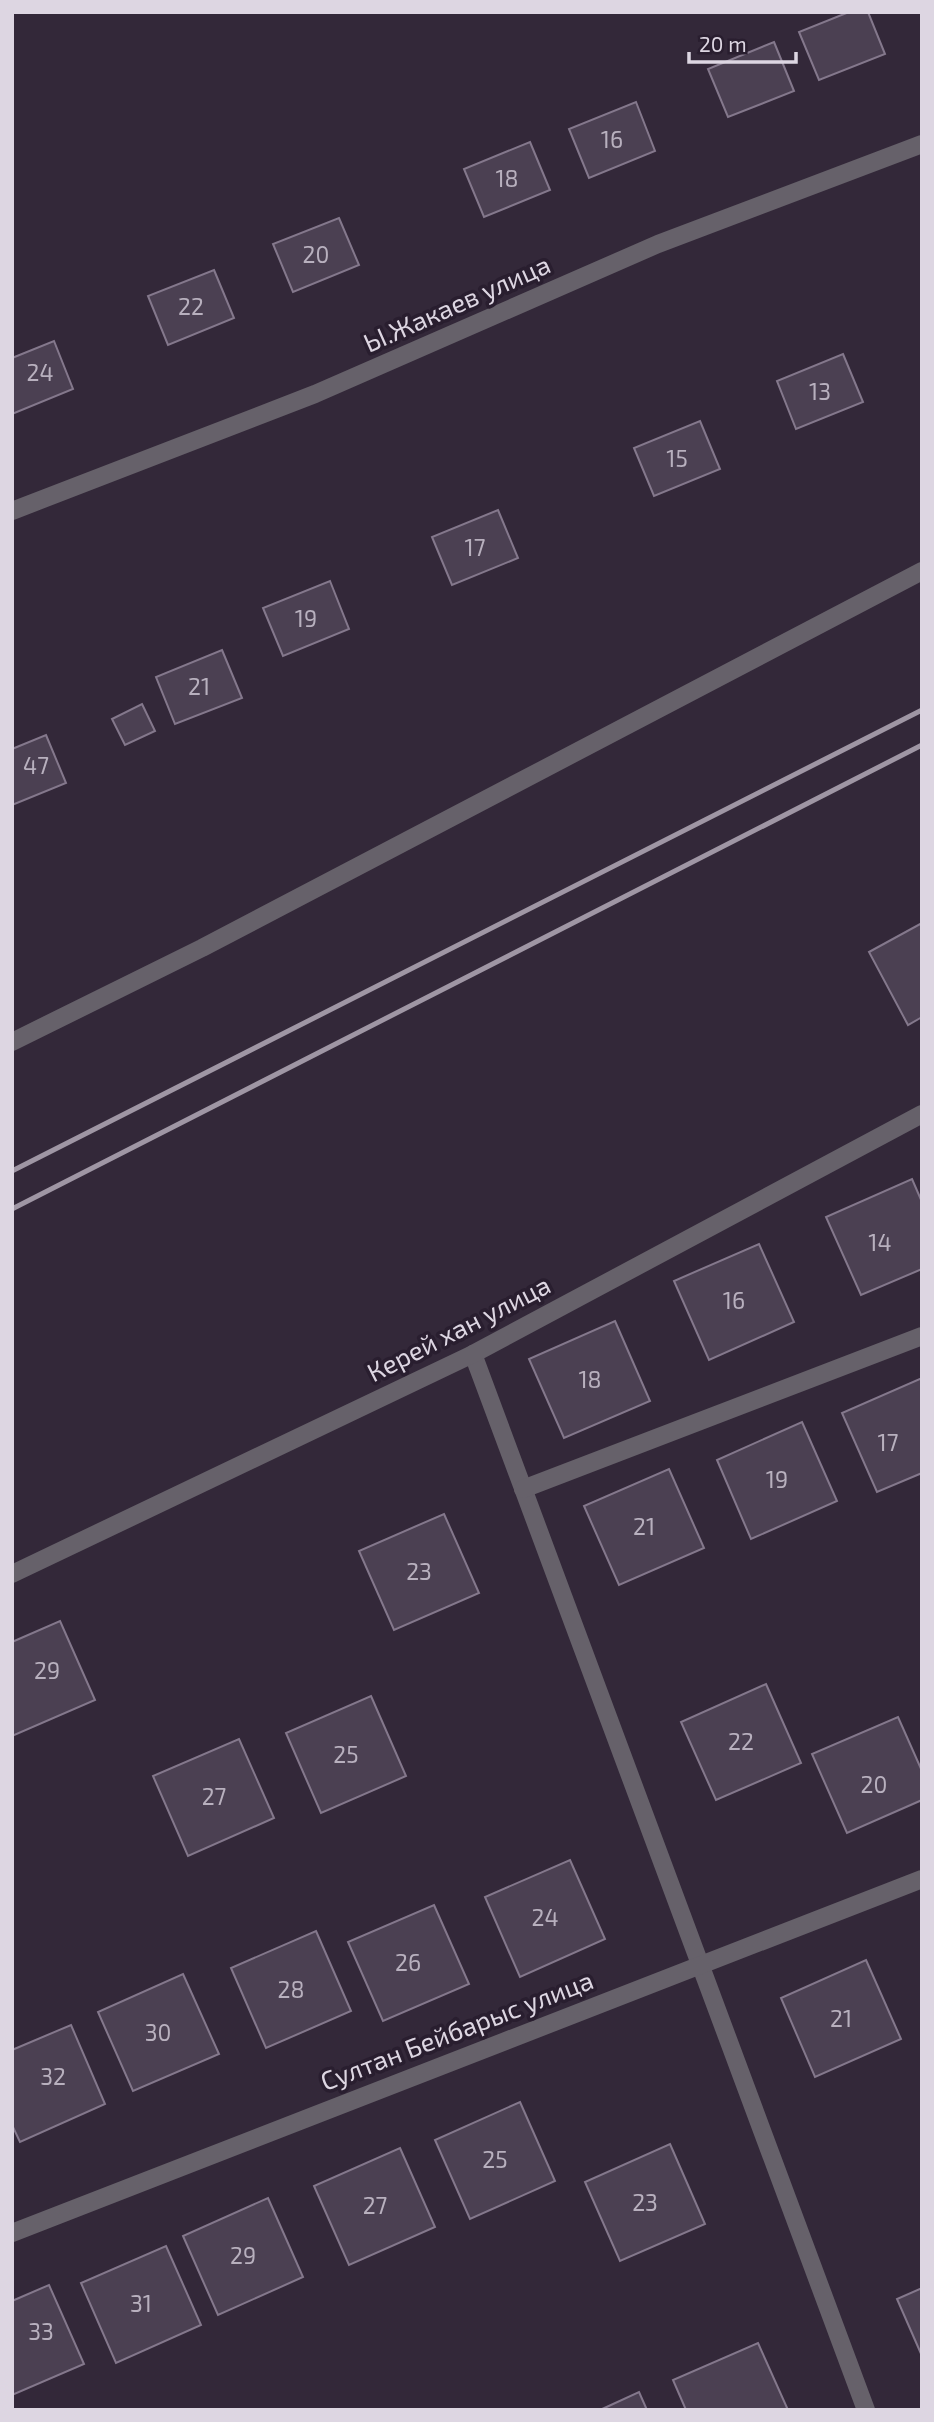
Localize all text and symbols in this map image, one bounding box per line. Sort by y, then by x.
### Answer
scale bar [689,21,796,65]
text: 20 m [699,31,747,56]
house number: 16 [601,125,623,153]
house number: 18 [495,164,519,192]
house number: 20 [303,240,329,268]
street label: Ы.Жакаев улица [358,248,555,359]
house number: 22 [178,292,204,320]
house number: 24 [26,358,54,386]
house number: 13 [809,377,831,405]
house number: 15 [666,444,688,472]
house number: 17 [465,533,486,561]
house number: 19 [295,604,317,632]
house number: 21 [188,672,210,700]
house number: 47 [23,751,49,779]
house number: 14 [868,1228,892,1256]
street label: Керей хан улица [362,1268,556,1388]
house number: 16 [723,1286,745,1314]
house number: 18 [578,1365,602,1393]
house number: 17 [878,1428,899,1456]
house number: 19 [766,1465,788,1493]
house number: 21 [633,1512,655,1540]
house number: 23 [406,1557,432,1585]
house number: 29 [34,1656,60,1684]
house number: 22 [728,1727,754,1755]
house number: 25 [333,1740,359,1768]
house number: 20 [861,1770,887,1798]
house number: 27 [202,1782,227,1810]
house number: 24 [531,1903,559,1931]
house number: 26 [395,1948,421,1976]
street label: Султан Бейбарыс улица [316,1963,597,2097]
house number: 28 [278,1975,304,2003]
house number: 21 [830,2004,852,2032]
house number: 30 [145,2018,171,2046]
house number: 32 [40,2062,66,2090]
house number: 25 [482,2145,508,2173]
house number: 23 [632,2188,658,2216]
house number: 27 [363,2191,388,2219]
house number: 29 [230,2241,256,2269]
house number: 31 [130,2289,152,2317]
house number: 33 [28,2317,54,2345]

